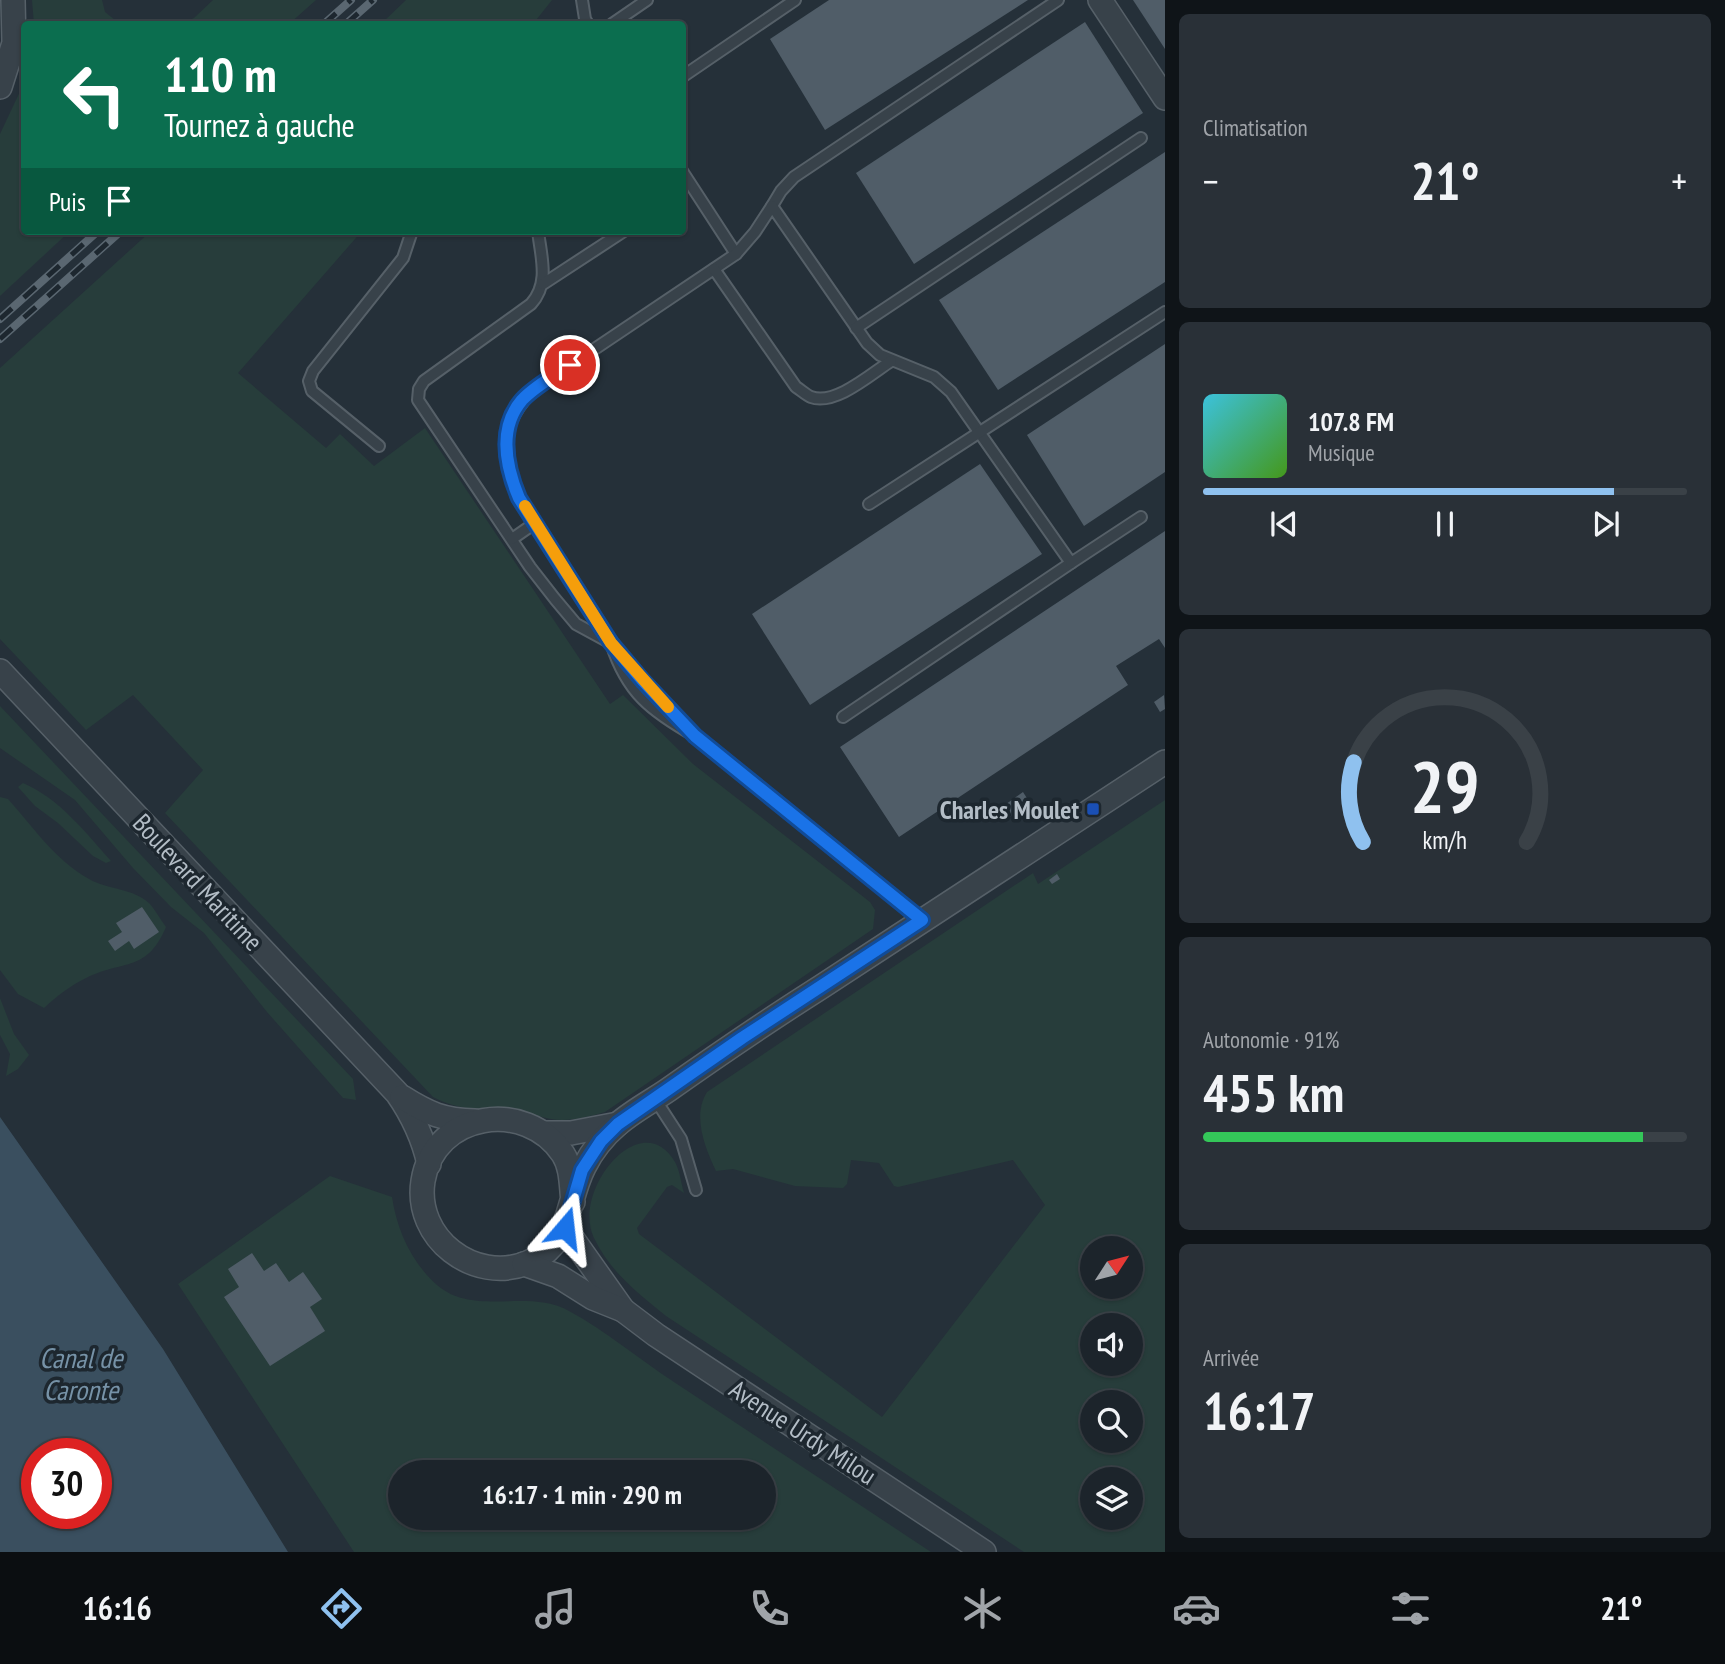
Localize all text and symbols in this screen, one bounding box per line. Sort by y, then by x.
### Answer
text: 110 m [164,42,277,106]
icon: left [49,49,140,140]
text: Tournez à gauche [164,104,355,146]
text: Climatisation [1203,113,1308,142]
text: 21° [1411,147,1479,214]
text: − [1203,156,1219,205]
text: + [1671,156,1687,205]
icon: arrive [100,182,138,220]
text: Puis [49,185,86,218]
pin [540,335,600,395]
icon: arrive [551,346,589,384]
text: 107.8 FM [1308,405,1394,438]
text: Musique [1308,438,1375,467]
icon: previous [1265,505,1303,543]
icon: pause [1426,505,1464,543]
icon: next [1587,505,1625,543]
text: 29 [1410,738,1480,832]
place label: Charles Moulet [940,793,1079,826]
marker: Charles Moulet [1085,801,1101,817]
street label: Boulevard Maritime [126,807,270,957]
text: km/h [1423,824,1467,856]
text: Autonomie · 91% [1203,1025,1339,1054]
text: 455 km [1203,1059,1344,1126]
position arrow [528,1191,602,1265]
north arrow [1080,1236,1143,1298]
map controls [1080,1236,1143,1530]
button: sound [1080,1313,1143,1376]
water label: Canal de Caronte [39,1339,125,1408]
text: Arrivée [1203,1343,1259,1372]
street label: Avenue Urdy Milou [723,1372,883,1492]
text: 16:17 [1203,1377,1315,1444]
button: search [1080,1390,1143,1453]
speed limit sign: 30 [21,1438,112,1529]
button: layers [1080,1467,1143,1530]
text: 16:17 · 1 min · 290 m [482,1478,682,1511]
icon: directions [317,1584,366,1633]
icon: music [531,1584,580,1633]
icon: phone [745,1584,794,1633]
icon: climate [958,1584,1007,1633]
icon: car [1172,1584,1221,1633]
icon: filters [1386,1584,1435,1633]
text: 16:16 [82,1587,152,1629]
text: 21° [1600,1587,1643,1629]

